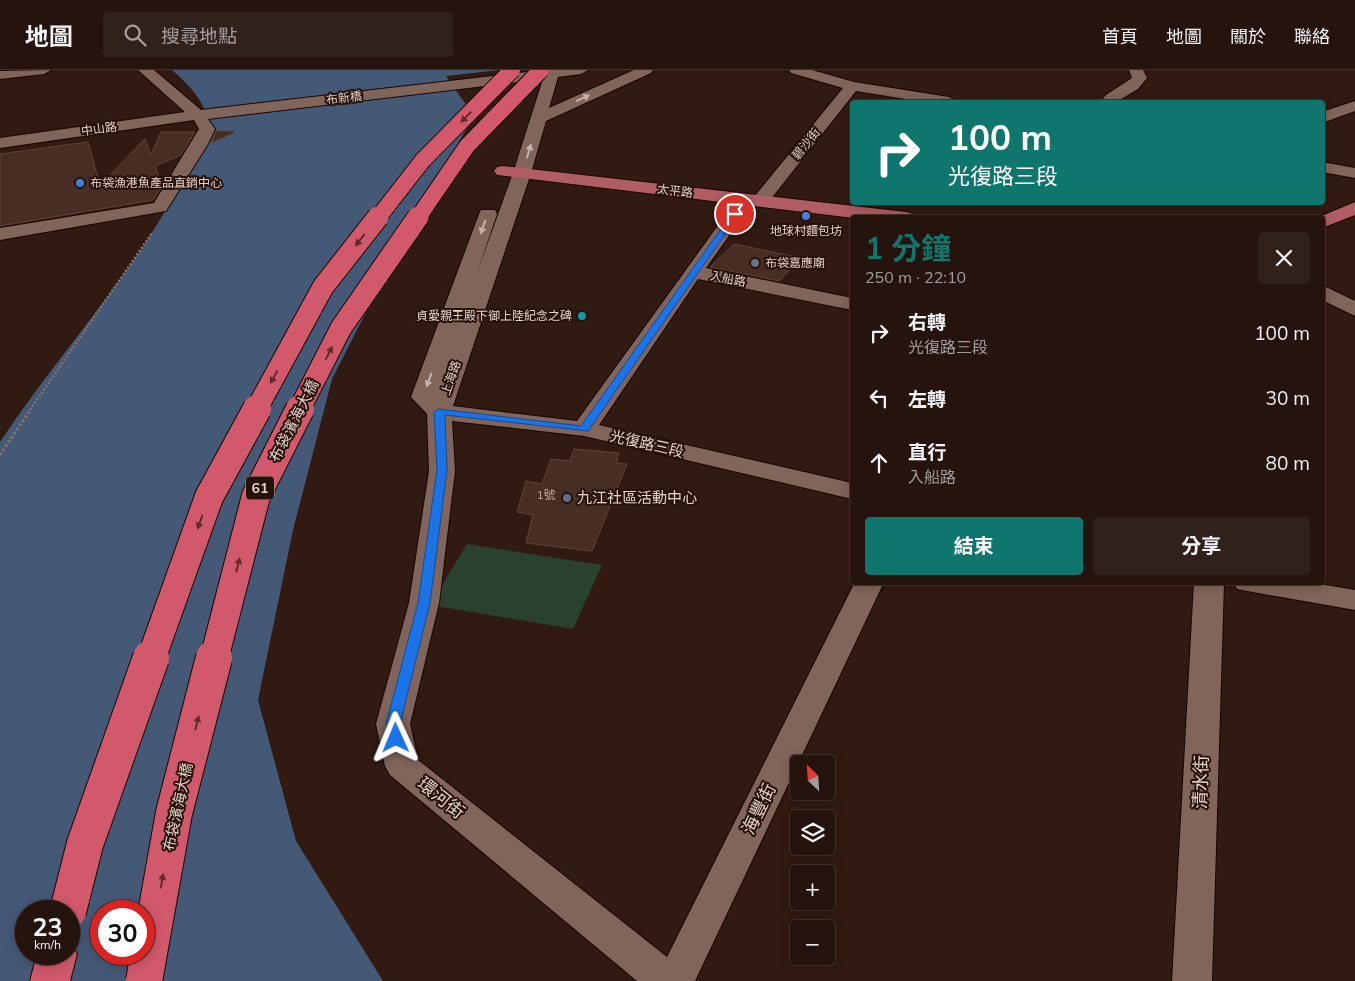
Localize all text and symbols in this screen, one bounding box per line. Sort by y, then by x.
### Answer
search box [103,12,453,57]
text: 地圖 [25,21,73,51]
icon: search [121,21,149,49]
text: 搜尋地點 [161,24,237,48]
text: 首頁 [1102,25,1138,48]
text: 地圖 [1166,25,1202,48]
text: 關於 [1230,25,1266,48]
text: 聯絡 [1294,25,1330,48]
street label: 布新橋 [325,88,363,107]
one-way arrow [576,93,590,101]
one-way arrow [460,111,472,123]
text: 100 m [948,115,1052,159]
street label: 中山路 [80,119,118,138]
icon: right [865,120,930,185]
street label: 碧沙街 [788,125,823,162]
one-way arrow [525,143,533,158]
text: 光復路三段 [948,162,1058,190]
place label: 布袋漁港魚產品直銷中心 [90,175,222,190]
marker: 布袋漁港魚產品直銷中心 [74,177,86,189]
street label: 太平路 [656,181,694,200]
pin [714,193,756,235]
icon: arrive [721,200,749,228]
marker: 地球村麵包坊 [800,210,812,222]
one-way arrow [479,219,486,234]
place label: 地球村麵包坊 [770,223,842,238]
text: 1 分鐘 [865,229,951,267]
button: close [1258,232,1310,284]
one-way arrow [355,233,365,247]
place label: 布袋嘉應廟 [765,255,825,270]
marker: 布袋嘉應廟 [749,257,761,269]
text: 250 m · 22:10 [865,267,966,287]
street label: 入船路 [709,268,747,289]
place label: 貞愛親王殿下御上陸紀念之碑 [416,308,572,323]
marker: 貞愛親王殿下御上陸紀念之碑 [576,310,588,322]
text: 右轉 [908,310,946,334]
icon: right [865,319,893,347]
text: 100 m [1254,321,1310,345]
text: 光復路三段 [908,337,988,357]
one-way arrow [325,346,333,360]
street label: 上海路 [438,358,463,397]
one-way arrow [270,370,278,385]
one-way arrow [425,372,432,387]
street label: 布袋濱海大橋 [265,376,322,465]
icon: left [865,384,893,412]
text: 30 m [1266,386,1310,410]
text: 左轉 [908,387,946,411]
street label: 光復路三段 [608,426,686,461]
text: 直行 [908,440,946,464]
icon: ahead [865,449,893,477]
text: 80 m [1266,451,1310,475]
text: 入船路 [908,467,956,487]
road number: 61 [246,476,274,499]
house number: 1號 [536,487,556,502]
place label: 九江社區活動中心 [577,488,697,507]
marker: 九江社區活動中心 [561,492,573,504]
one-way arrow [196,515,204,530]
button: 結束 [865,517,1083,575]
button: 分享 [1093,517,1310,575]
one-way arrow [234,558,242,573]
position arrow [369,711,421,763]
one-way arrow [194,715,202,730]
north arrow [790,755,835,800]
map controls [790,755,835,965]
street label: 清水街 [1188,755,1213,809]
street label: 布袋濱海大橋 [159,761,196,853]
street label: 環河街 [413,772,470,824]
street label: 海豐街 [736,779,781,838]
button: layers [790,810,835,855]
button: + [790,865,835,910]
one-way arrow [159,873,167,889]
speed limit sign: 30 [90,900,155,965]
text: 23 [32,911,63,942]
button: − [790,920,835,965]
text: km/h [34,937,61,952]

